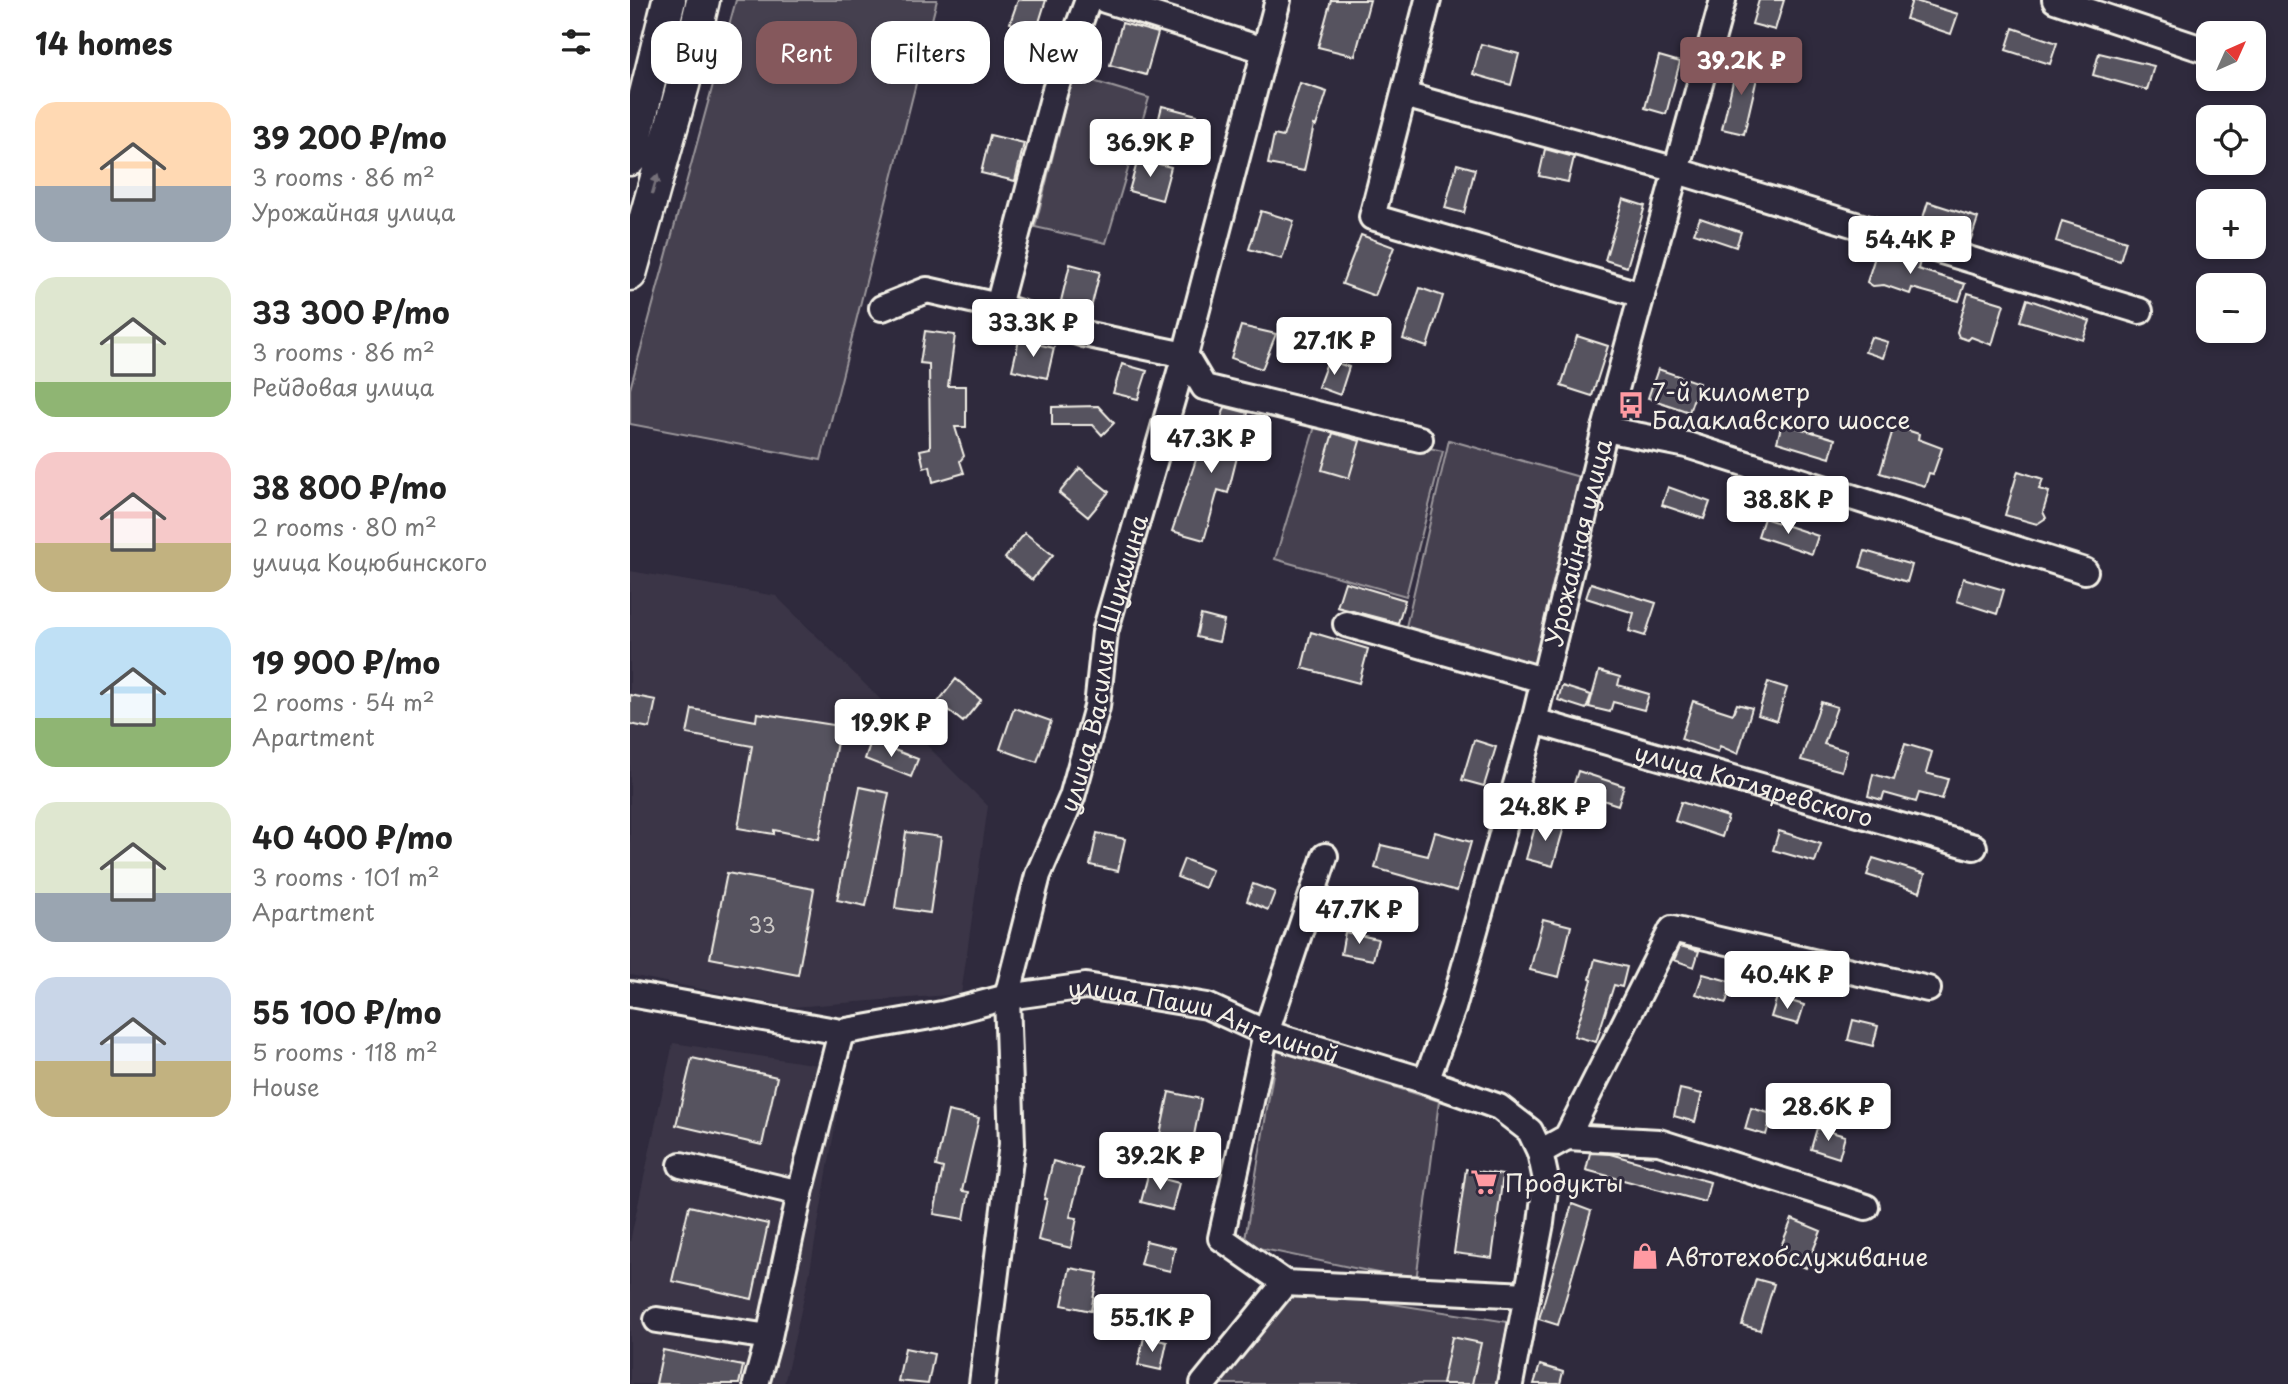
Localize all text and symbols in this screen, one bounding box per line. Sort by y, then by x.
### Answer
text: 14 homes [35,20,173,65]
chip: Buy [651,21,742,84]
chip: Rent [756,21,857,84]
chip: Filters [871,21,990,84]
chip: New [1004,21,1102,84]
north arrow [2196,21,2266,91]
map controls [2196,21,2266,343]
icon: filters [557,23,595,61]
pin: 39.2K ₽ [1676,38,1806,97]
text: 39.2K ₽ [1696,42,1786,77]
button: locate [2196,105,2266,175]
text: 39 200 ₽/mo [252,114,447,159]
pin: 36.9K ₽ [1085,120,1215,179]
text: 36.9K ₽ [1106,124,1194,159]
icon: home [91,130,175,214]
text: 3 rooms · 86 m² [252,159,435,194]
one-way arrow [650,173,661,195]
button: + [2196,189,2266,259]
text: Урожайная улица [252,194,455,229]
pin: 54.4K ₽ [1845,216,1975,276]
text: 54.4K ₽ [1864,221,1956,256]
button: − [2196,273,2266,343]
text: 33 300 ₽/mo [252,289,450,334]
pin: 33.3K ₽ [968,300,1098,359]
text: 33.3K ₽ [988,304,1078,339]
icon: home [91,305,175,389]
pin: 27.1K ₽ [1269,318,1399,377]
text: 27.1K ₽ [1292,322,1376,357]
text: 3 rooms · 86 m² [252,334,435,369]
text: Рейдовая улица [252,369,434,404]
place label: 7-й километр Балаклавского шоссе [1652,373,1910,437]
bus stop icon: 7-й километр Балаклавского шоссе [1616,390,1646,420]
pin: 47.3K ₽ [1146,416,1276,475]
text: 47.3K ₽ [1166,420,1256,455]
street label: Урожайная улица [1535,435,1620,650]
text: 38 800 ₽/mo [252,464,447,509]
pin: 38.8K ₽ [1723,476,1853,536]
icon: home [91,480,175,564]
text: 38.8K ₽ [1743,481,1833,516]
text: 2 rooms · 80 m² [252,509,437,544]
street label: улица Василия Шукшина [1050,510,1156,818]
text: улица Коцюбинского [252,544,487,579]
text: 19 900 ₽/mo [252,639,440,684]
icon: home [91,655,175,739]
text: 2 rooms · 54 m² [252,684,435,719]
pin: 19.9K ₽ [826,700,956,759]
text: 19.9K ₽ [851,704,931,739]
text: Apartment [252,719,375,754]
street label: улица Котляревского [1631,733,1878,835]
pin: 24.8K ₽ [1480,784,1610,843]
text: 24.8K ₽ [1499,788,1591,823]
text: 40 400 ₽/mo [252,814,453,859]
icon: home [91,830,175,914]
text: 3 rooms · 101 m² [252,859,440,894]
pin: 47.7K ₽ [1294,886,1424,946]
text: 47.7K ₽ [1315,891,1403,926]
text: Apartment [252,894,375,929]
house number: 33 [748,908,776,940]
pin: 40.4K ₽ [1722,951,1852,1011]
text: 40.4K ₽ [1740,956,1834,991]
street label: улица Паши Ангелиной [1065,967,1343,1072]
text: 55 100 ₽/mo [252,989,441,1034]
icon: home [91,1005,175,1089]
text: 5 rooms · 118 m² [252,1034,438,1069]
text: House [252,1069,319,1104]
pin: 28.6K ₽ [1763,1084,1893,1143]
text: 28.6K ₽ [1782,1088,1874,1123]
pin: 39.2K ₽ [1095,1132,1225,1192]
text: 39.2K ₽ [1115,1137,1205,1172]
place label: Продукты [1505,1164,1624,1200]
supermarket icon: Продукты [1469,1167,1499,1197]
place label: Автотехобслуживание [1666,1238,1928,1274]
shop icon: Автотехобслуживание [1630,1241,1660,1271]
pin: 55.1K ₽ [1087,1294,1217,1354]
text: 55.1K ₽ [1110,1299,1194,1334]

